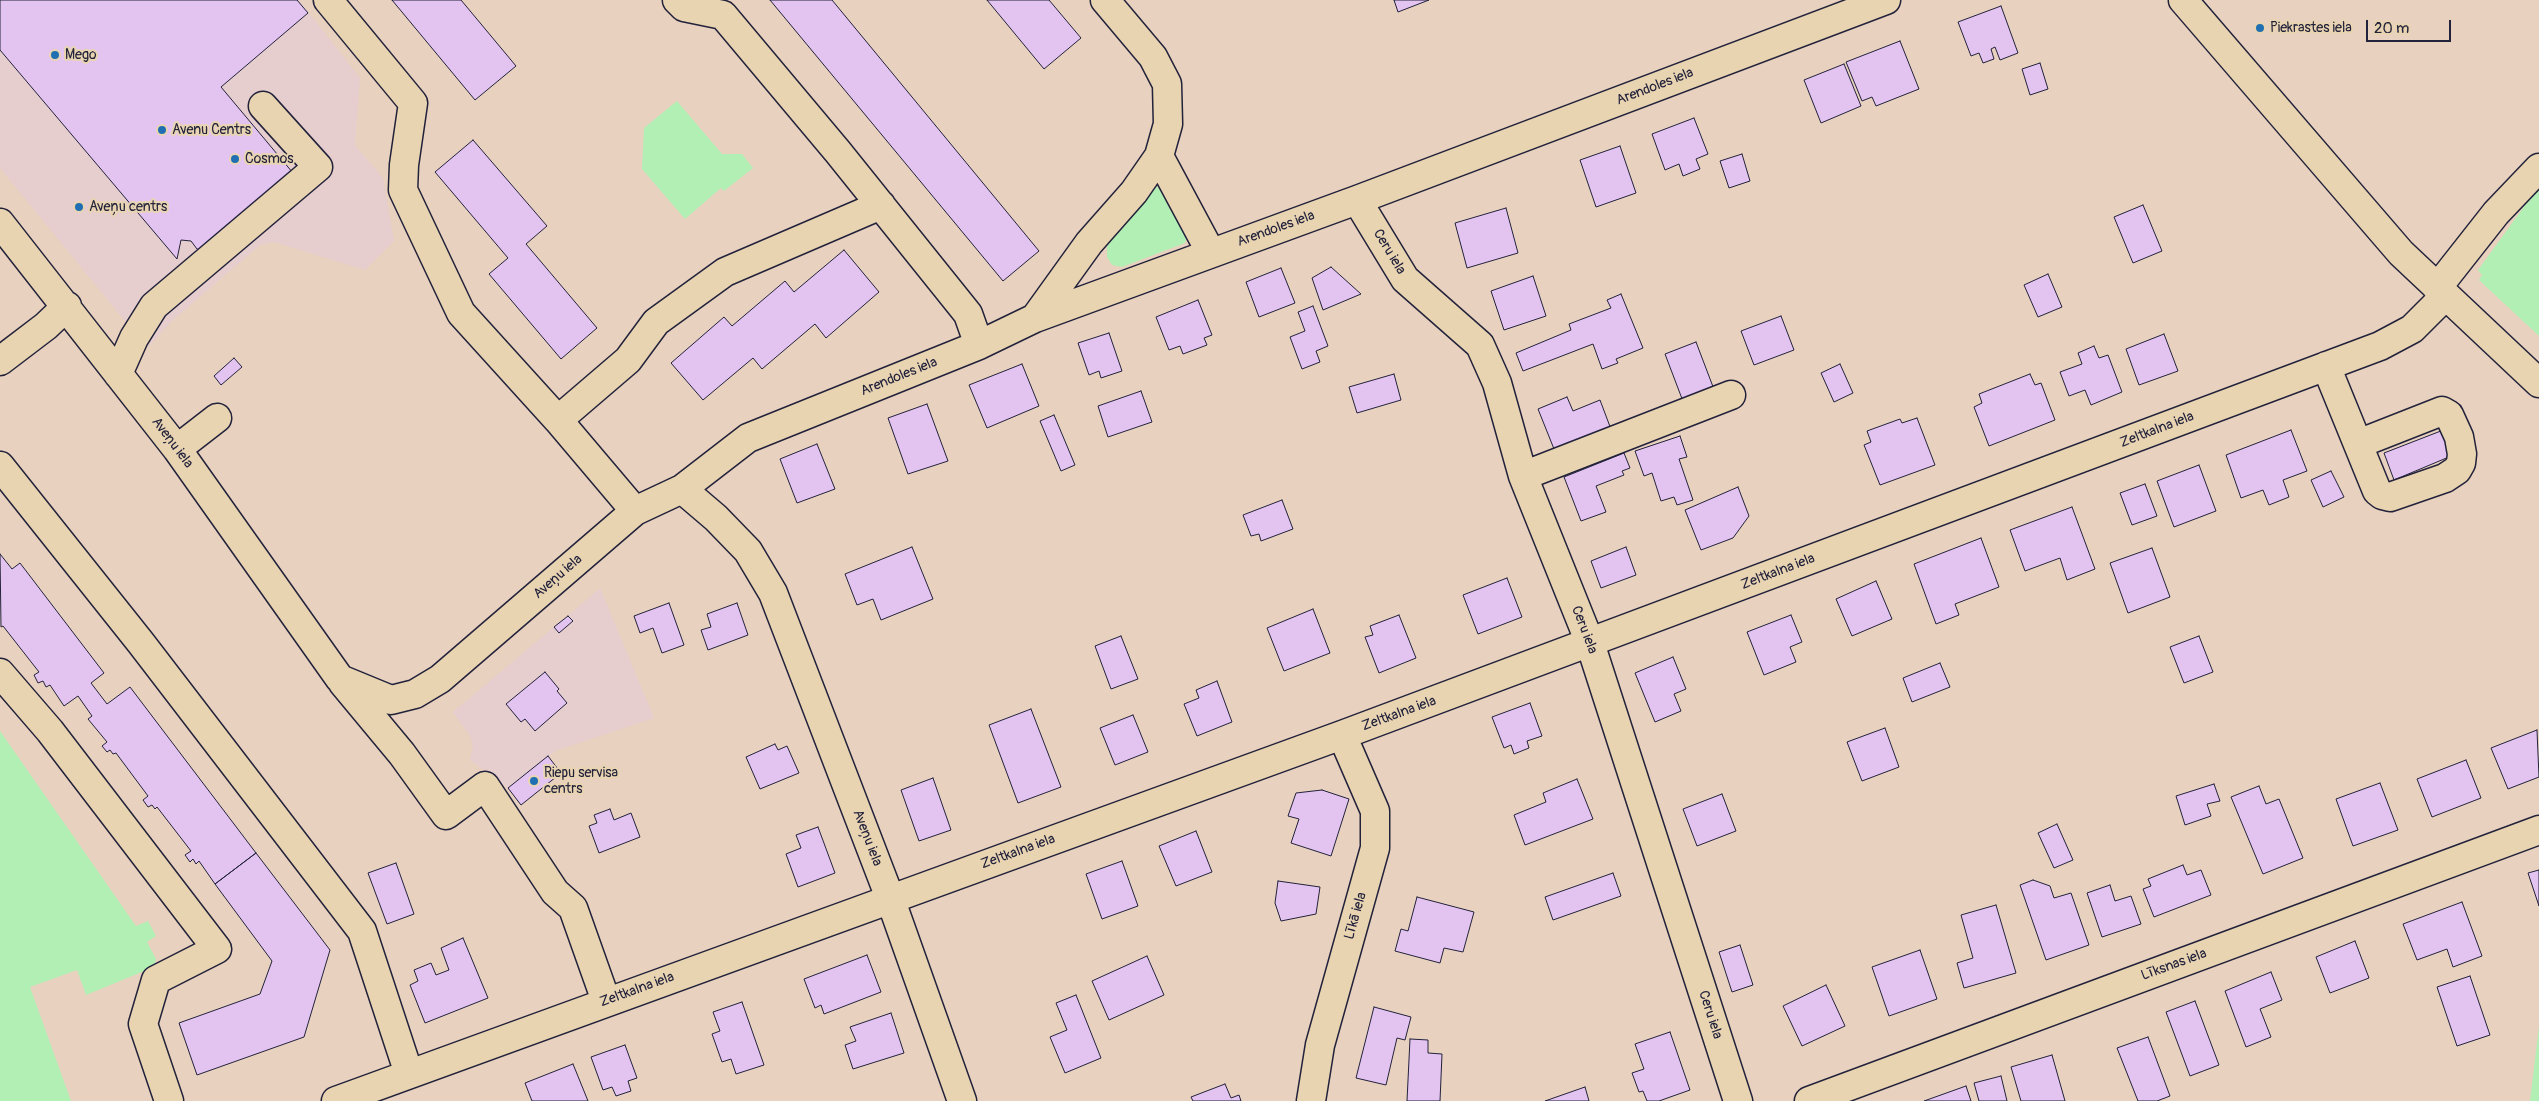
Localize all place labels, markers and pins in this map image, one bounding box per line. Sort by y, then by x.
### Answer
place label: Piekrastes iela [2270,20,2352,36]
marker: Piekrastes iela [2254,22,2266,34]
place label: Mego [65,47,97,63]
marker: Mego [49,49,61,61]
place label: Avenu Centrs [172,122,251,138]
marker: Avenu Centrs [156,124,168,136]
place label: Cosmos [245,151,294,167]
marker: Cosmos [229,153,241,165]
place label: Aveņu centrs [89,199,167,215]
marker: Aveņu centrs [73,201,85,213]
place label: Riepu servisa centrs [544,765,618,798]
marker: Riepu servisa centrs [528,775,540,787]

